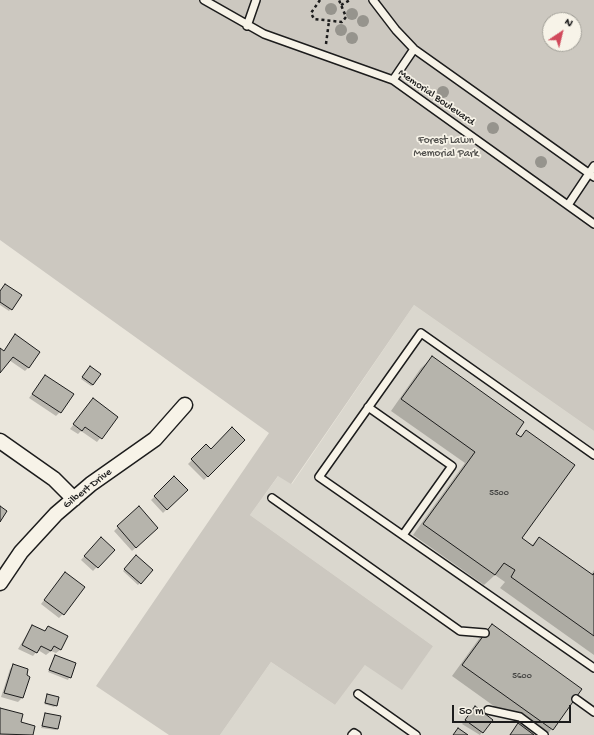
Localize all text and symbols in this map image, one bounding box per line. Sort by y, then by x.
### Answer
north arrow [542,12,582,52]
text: N [562,16,575,30]
street label: Memorial Boulevard [395,67,477,129]
park label: Forest Lawn Memorial Park [413,134,479,160]
street label: Gilbert Drive [61,466,115,512]
house number: 5500 [489,489,509,499]
house number: 5600 [512,672,532,682]
scale bar [454,697,573,723]
text: 50 m [459,705,484,719]

